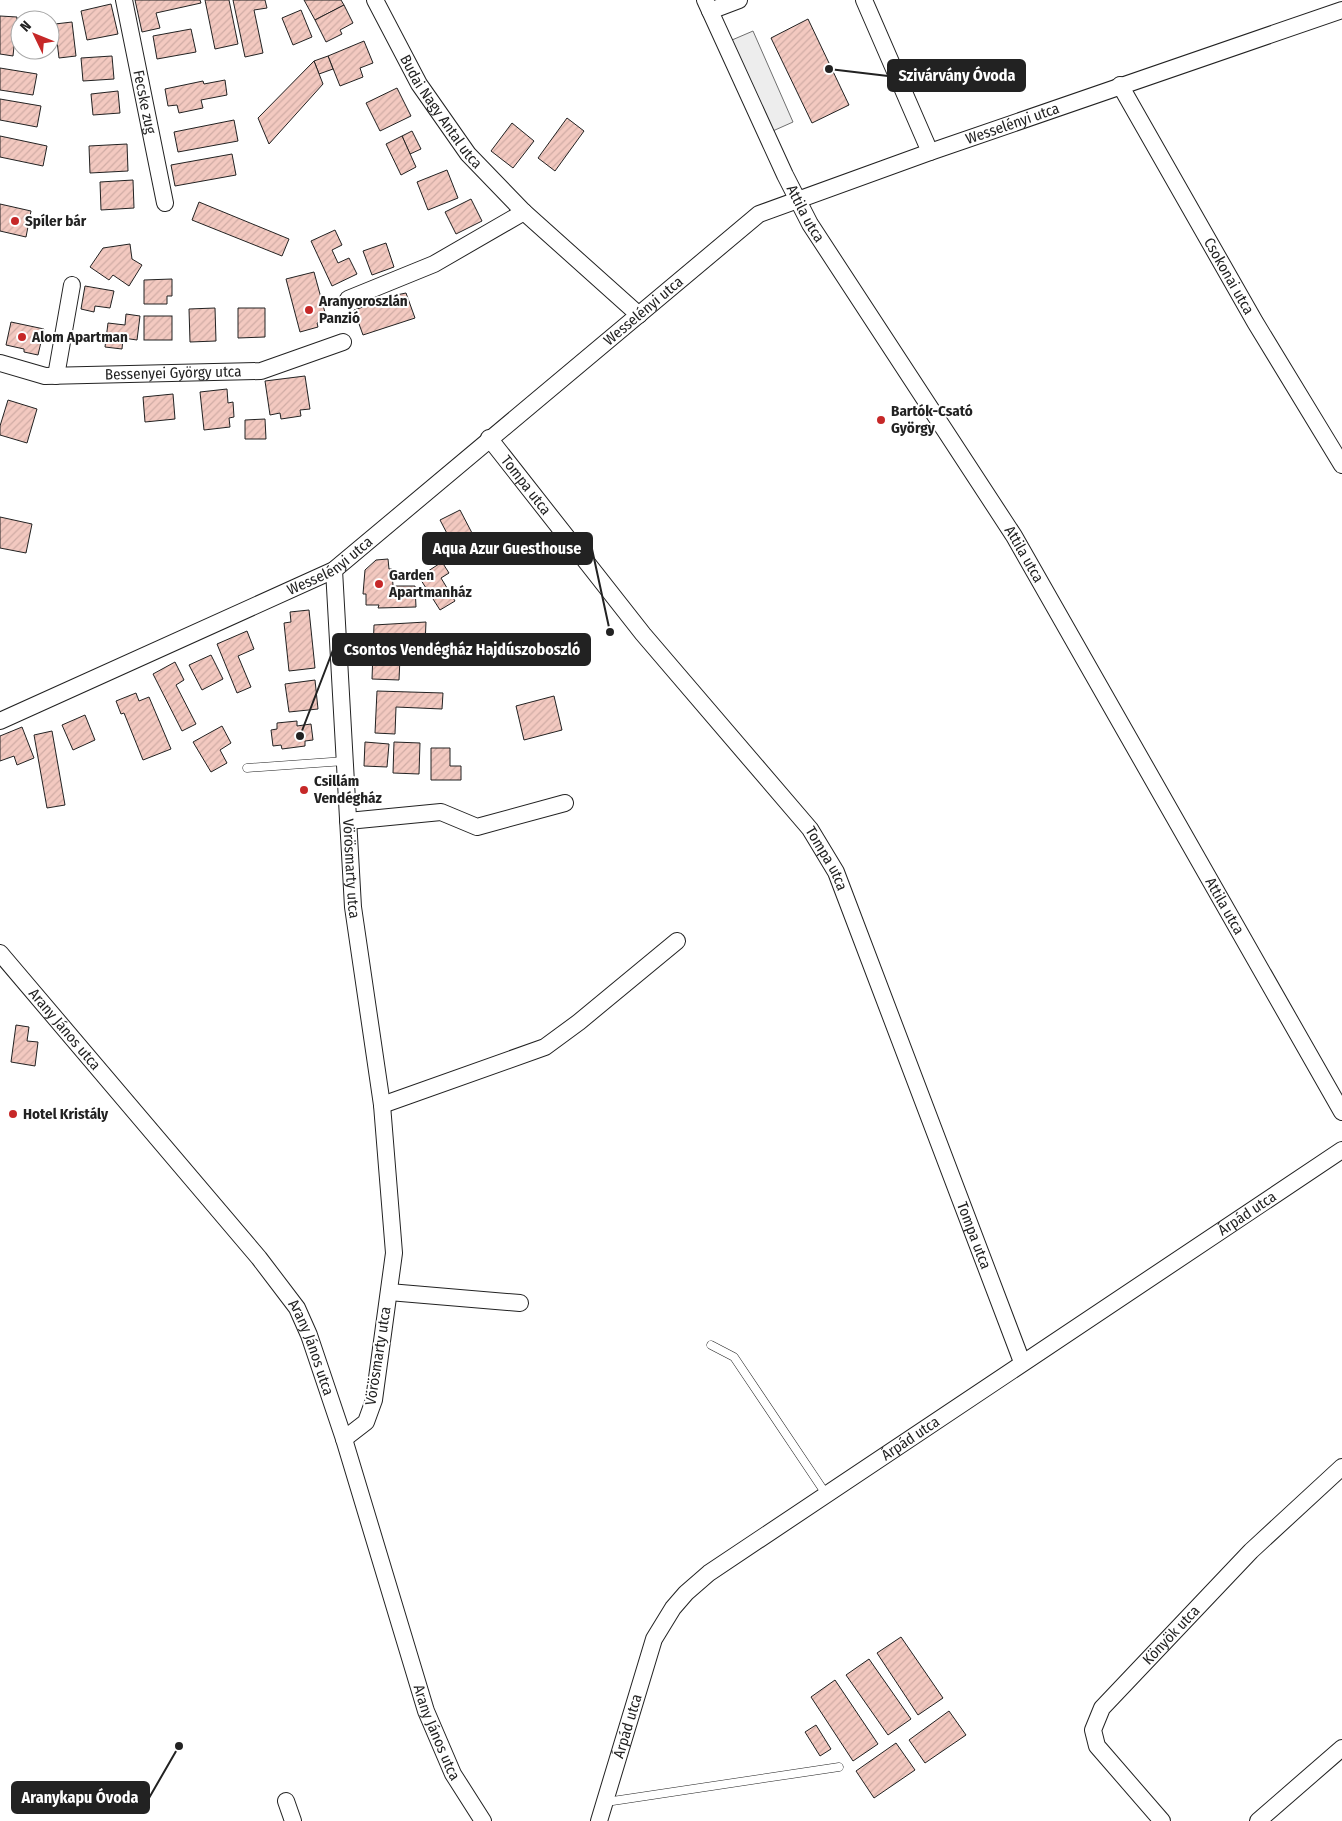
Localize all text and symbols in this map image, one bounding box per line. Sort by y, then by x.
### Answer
north arrow [10,10,60,60]
text: N [17,18,35,35]
street label: Budai Nagy Antal utca [396,52,486,172]
callout: Szivárvány Óvoda [888,60,1025,91]
text: Szivárvány Óvoda [898,66,1016,85]
street label: Fecske zug [129,68,160,136]
street label: Wesselényi utca [963,99,1062,148]
street label: Attila utca [783,182,828,245]
place label: Spíler bár [25,212,87,230]
marker: Spíler bár [9,215,21,227]
street label: Csokonai utca [1200,235,1258,318]
street label: Wesselényi utca [600,273,687,349]
place label: Aranyoroszlán Panzió [318,292,408,327]
marker: Aranyoroszlán Panzió [303,304,315,316]
place label: Alom Apartman [31,328,128,346]
marker: Alom Apartman [16,331,28,343]
street label: Bessenyei György utca [105,362,242,384]
place label: Bartók-Csató György [891,402,973,437]
marker: Bartók-Csató György [875,414,887,426]
street label: Tompa utca [497,452,555,518]
street label: Attila utca [1001,522,1048,586]
street label: Wesselényi utca [284,533,376,599]
callout: Aqua Azur Guesthouse [423,533,592,564]
text: Aqua Azur Guesthouse [432,539,581,558]
place label: Garden Apartmanház [388,566,472,601]
marker: Garden Apartmanház [373,578,385,590]
callout: Csontos Vendégház Hajdúszoboszló [333,634,590,665]
text: Csontos Vendégház Hajdúszoboszló [344,640,581,659]
place label: Csillám Vendégház [313,772,383,807]
marker: Csillám Vendégház [298,784,310,796]
street label: Vörösmarty utca [339,818,364,920]
street label: Tompa utca [802,823,851,893]
street label: Attila utca [1201,874,1248,938]
street label: Arany János utca [25,985,104,1074]
place label: Hotel Kristály [23,1105,109,1123]
marker: Hotel Kristály [7,1108,19,1120]
street label: Árpád utca [1215,1188,1280,1239]
street label: Tompa utca [953,1199,995,1272]
street label: Arany János utca [285,1296,338,1398]
street label: Vörösmarty utca [361,1305,395,1407]
street label: Árpád utca [878,1413,943,1464]
street label: Könyök utca [1139,1602,1203,1668]
street label: Arany János utca [410,1683,464,1784]
street label: Árpád utca [609,1692,646,1760]
callout: Aranykapu Óvoda [12,1782,149,1813]
text: Aranykapu Óvoda [21,1788,138,1807]

